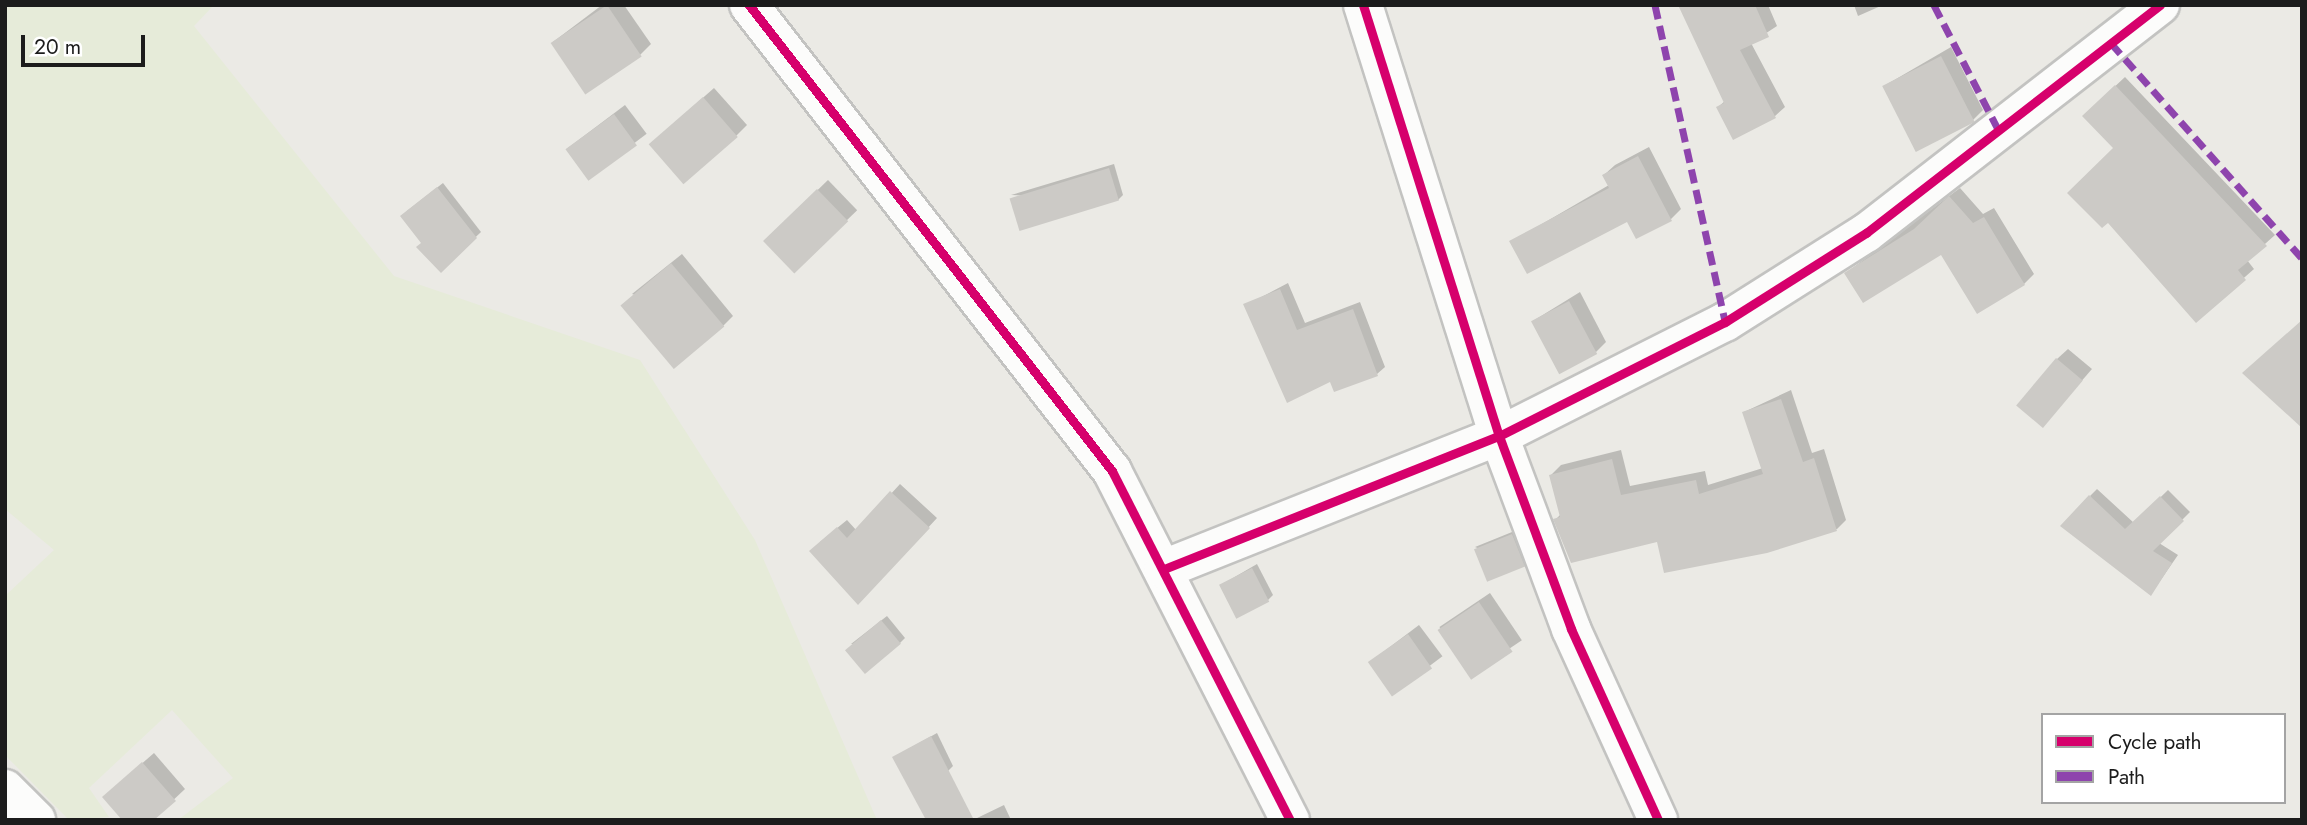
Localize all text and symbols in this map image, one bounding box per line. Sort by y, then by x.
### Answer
scale bar [24,21,149,65]
text: 20 m [34,32,81,62]
legend [2041,713,2286,804]
text: Cycle path [2108,727,2201,757]
text: Path [2108,762,2145,792]

